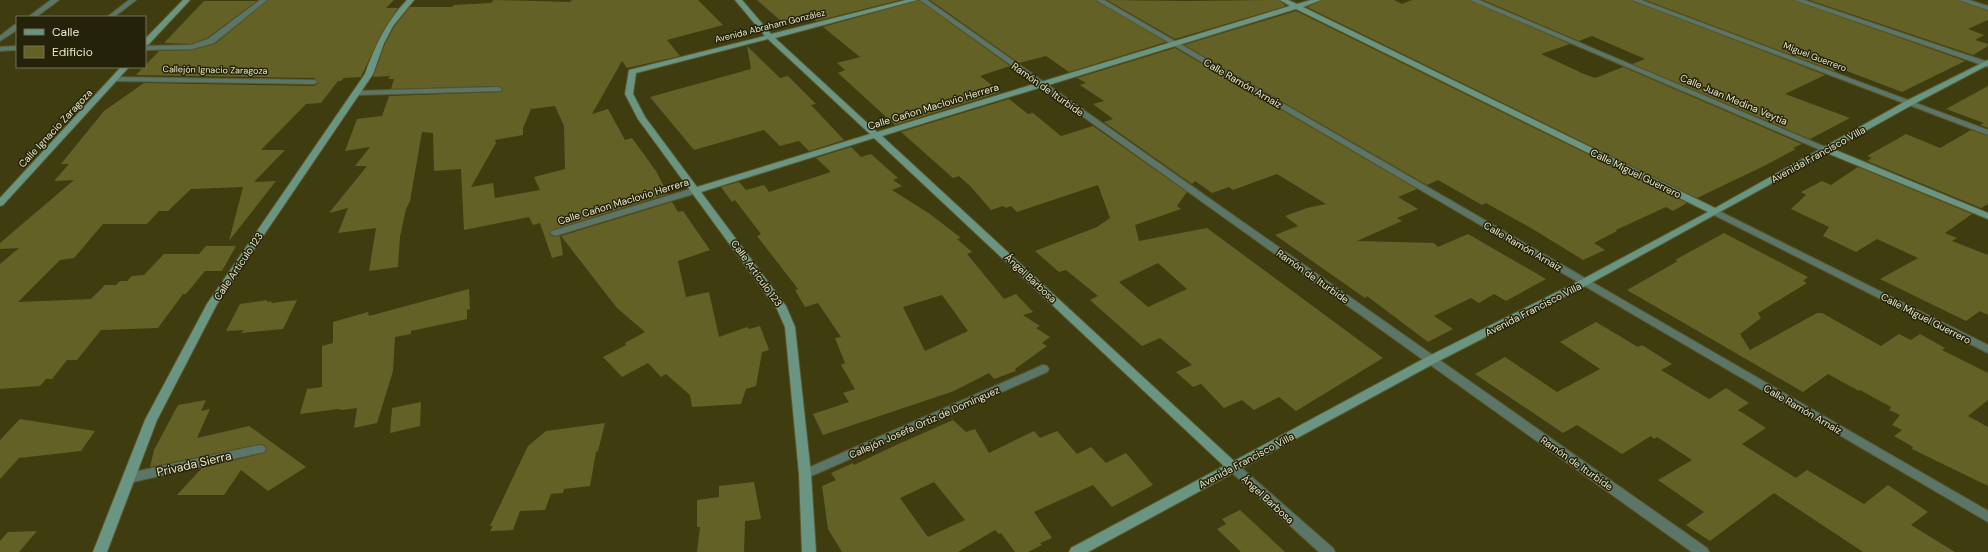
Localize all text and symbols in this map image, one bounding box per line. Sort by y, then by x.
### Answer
street label: Avenida Abraham González [714,6,826,46]
legend [16,16,146,68]
text: Calle [52,24,79,40]
street label: Miguel Guerrero [1782,39,1848,75]
text: Edificio [52,44,93,60]
street label: Calle Ramón Arnaiz [1201,56,1285,111]
street label: Ramón de Iturbide [1009,60,1087,119]
street label: Callejón Ignacio Zaragoza [162,63,268,77]
street label: Calle Juan Medina Veytia [1678,71,1789,128]
street label: Calle Cañon Maclovio Herrera [866,80,1000,133]
street label: Calle Ignacio Zaragoza [16,86,95,170]
street label: Avenida Francisco Villa [1769,123,1868,186]
street label: Calle Miguel Guerrero [1588,146,1683,201]
street label: Calle Cañon Maclovio Herrera [556,175,690,228]
street label: Calle Ramón Arnaiz [1481,219,1565,274]
street label: Calle Artículo 123 [211,230,266,303]
street label: Calle Articulo 123 [728,237,785,309]
street label: Ramón de Iturbide [1274,247,1352,306]
street label: Ángel Barbosa [1002,251,1059,306]
street label: Avenida Francisco Villa [1483,280,1583,339]
street label: Calle Miguel Guerrero [1879,290,1973,347]
street label: Calle Ramón Arnaiz [1761,382,1845,437]
street label: Callejón Josefa Ortiz de Domínguez [847,383,1002,462]
street label: Avenida Francisco Villa [1196,430,1296,491]
street label: Ramón de Iturbide [1538,434,1616,493]
street label: Privada Sierra [155,448,233,480]
street label: Ángel Barbosa [1239,472,1297,526]

